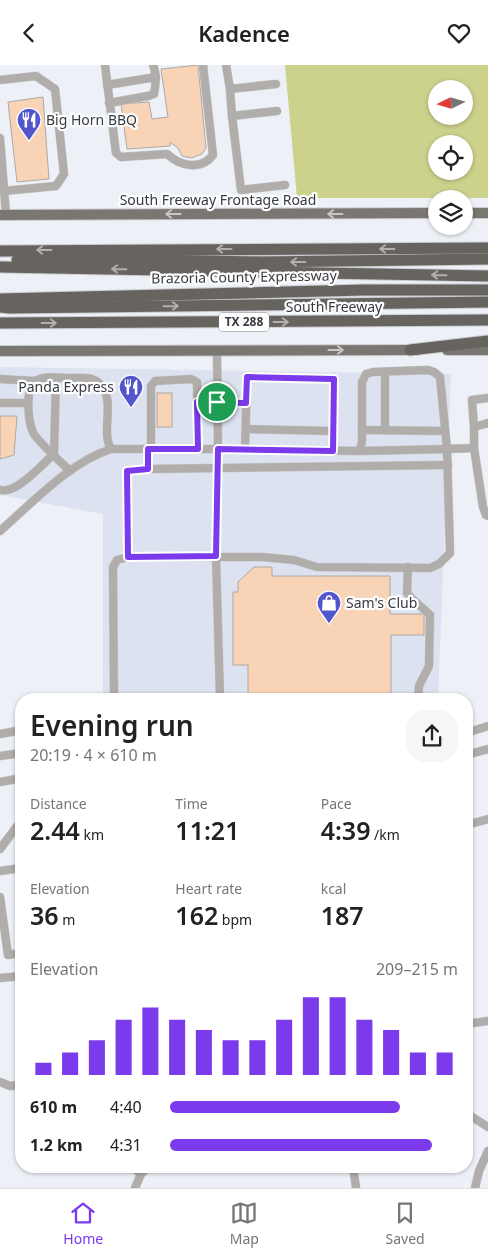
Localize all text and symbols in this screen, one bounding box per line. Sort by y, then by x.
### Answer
text: Kadence [198,18,290,48]
icon: back [15,19,43,47]
icon: heart [445,19,473,47]
north arrow [428,80,472,125]
map controls [428,80,473,235]
restaurant icon: Big Horn BBQ [16,107,42,141]
place label: Big Horn BBQ [46,110,137,129]
button: locate [428,135,473,180]
street label: South Freeway Frontage Road [120,190,316,209]
button: layers [428,190,473,235]
one-way arrow [165,209,181,219]
one-way arrow [327,209,344,219]
one-way arrow [217,244,233,254]
one-way arrow [379,244,396,254]
one-way arrow [37,245,53,255]
one-way arrow [290,257,306,267]
one-way arrow [112,264,128,274]
street label: Brazoria County Expressway [151,265,338,288]
one-way arrow [432,270,448,280]
street label: South Freeway [286,297,383,316]
one-way arrow [162,301,179,311]
road number: TX 288 [219,313,269,331]
one-way arrow [272,317,289,327]
one-way arrow [40,318,56,328]
one-way arrow [327,345,343,355]
restaurant icon: Panda Express [118,374,144,408]
place label: Panda Express [18,377,114,396]
pin [196,381,238,423]
icon: arrive [203,388,231,416]
shop icon: Sam's Club [316,590,342,624]
place label: Sam's Club [346,593,417,612]
text: Evening run [30,706,194,744]
button: share [406,710,458,762]
text: 20:19 · 4 × 610 m [30,744,157,766]
text: Distance [30,794,87,813]
text: Time [175,794,208,813]
text: Pace [321,794,352,813]
text: 2.44 [30,813,80,847]
text: 11:21 [175,813,239,847]
text: 4:39 [321,813,370,847]
text: km [80,825,104,844]
text: /km [370,825,400,844]
text: Elevation [30,879,90,898]
text: Heart rate [175,879,242,898]
text: kcal [321,879,346,898]
text: 36 [30,898,59,932]
text: 162 [175,898,218,932]
text: 187 [321,898,364,932]
text: m [59,910,75,929]
text: bpm [218,910,252,929]
text: Elevation [30,958,98,980]
text: 209–215 m [376,958,458,980]
text: 610 m [30,1096,77,1118]
text: 4:40 [110,1096,142,1118]
text: 1.2 km [30,1134,82,1156]
text: 4:31 [110,1134,142,1156]
tab: Home [63,1199,103,1248]
tab: Map [230,1199,259,1248]
tab: Saved [386,1199,425,1248]

